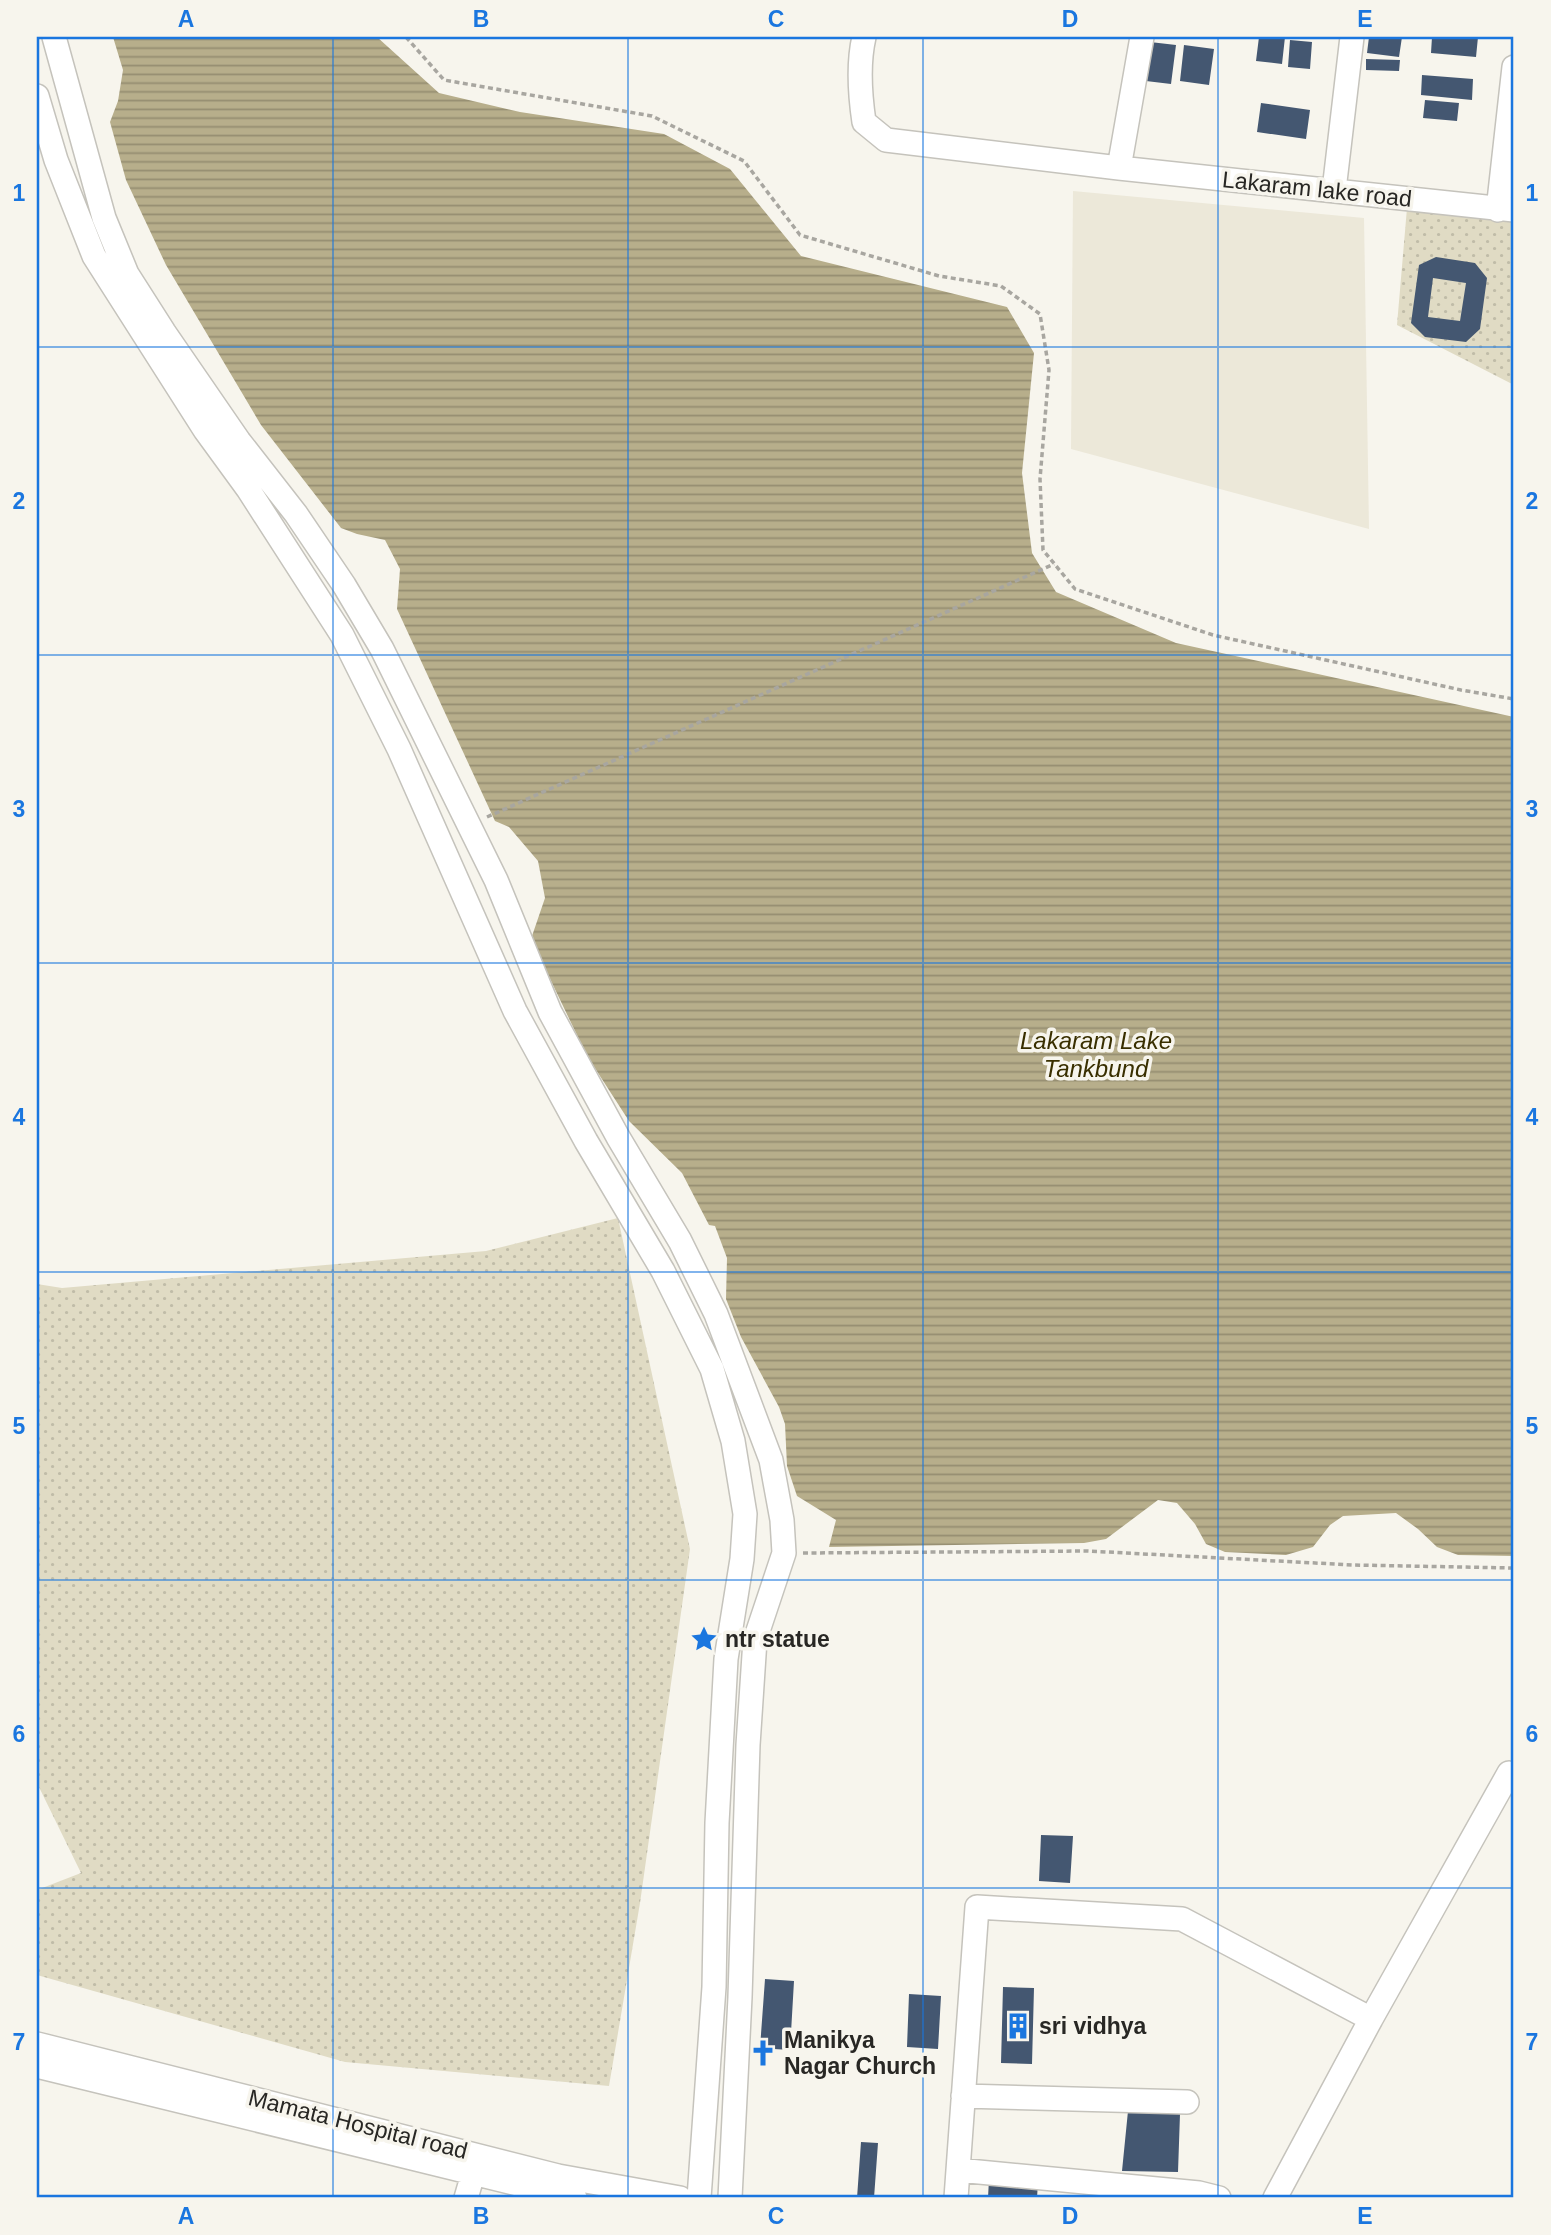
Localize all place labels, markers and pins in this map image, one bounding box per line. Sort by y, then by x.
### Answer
place icon: ntr statue [689,1624,719,1654]
place label: ntr statue [725,1626,830,1652]
building icon: sri vidhya [1003,2011,1033,2041]
place label: sri vidhya [1039,2013,1147,2039]
place label: Manikya Nagar Church [784,2027,936,2079]
church icon: Manikya Nagar Church [748,2038,778,2068]

